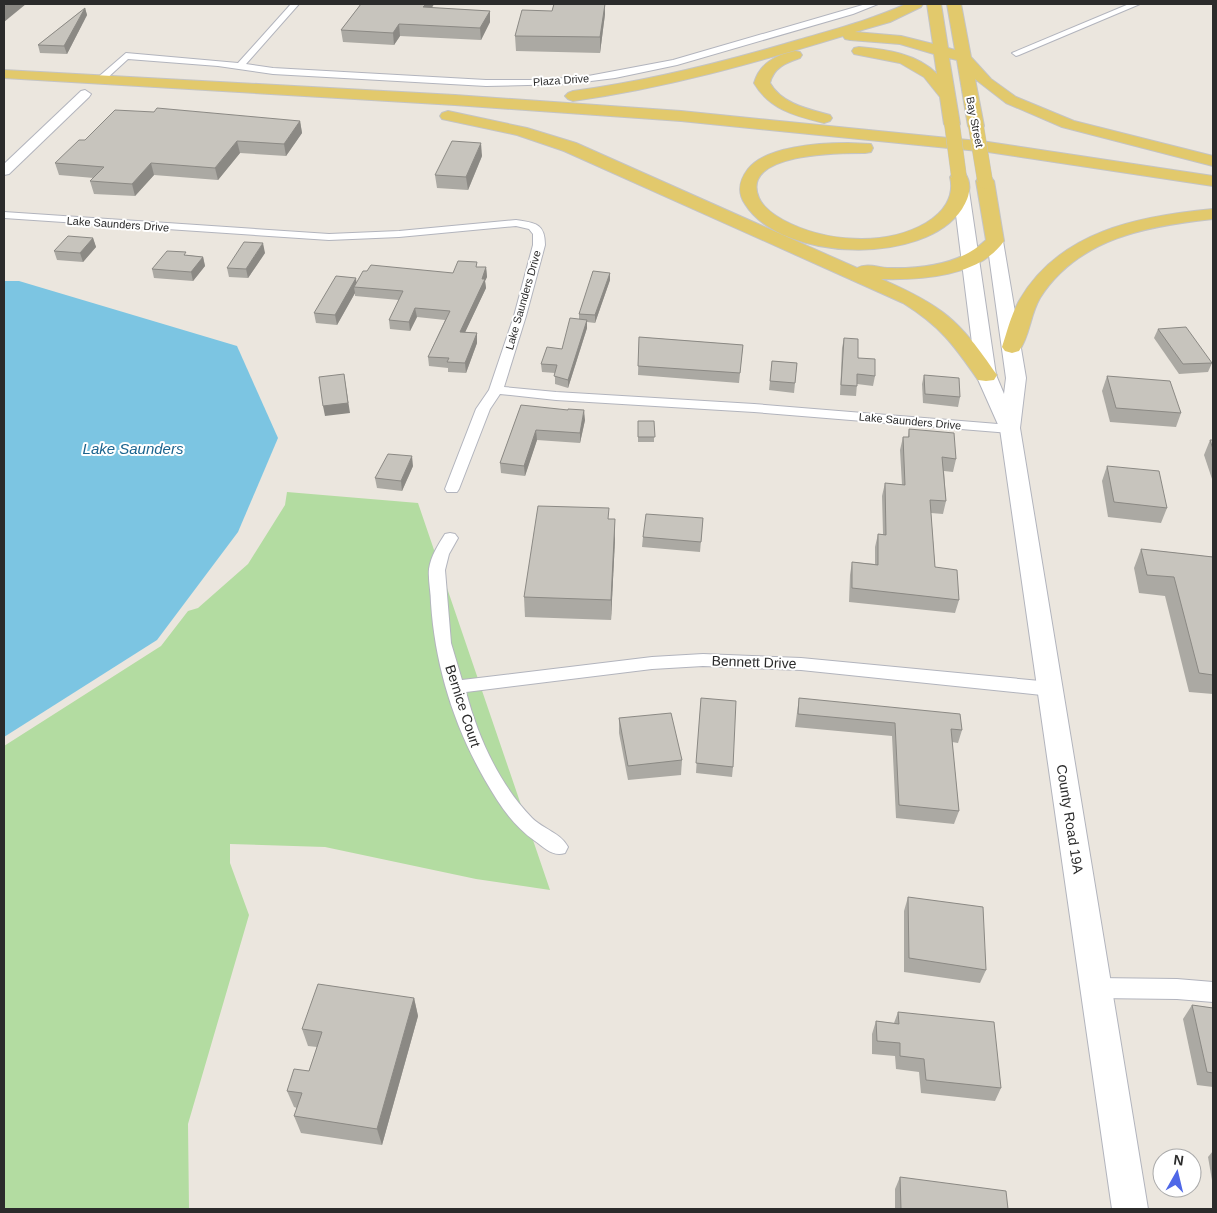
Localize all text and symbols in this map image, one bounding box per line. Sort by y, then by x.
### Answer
street label: Plaza Drive [533,72,589,88]
street label: Bay Street [964,96,986,148]
street label: Lake Saunders Drive [66,214,170,234]
street label: Lake Saunders Drive [503,249,543,351]
street label: Lake Saunders Drive [858,411,962,431]
water label: Lake Saunders [83,440,184,457]
street label: Bennett Drive [711,653,797,671]
street label: Bernice Court [442,663,484,749]
street label: County Road 19A [1053,763,1087,875]
north arrow [1152,1148,1202,1198]
text: N [1173,1151,1185,1169]

